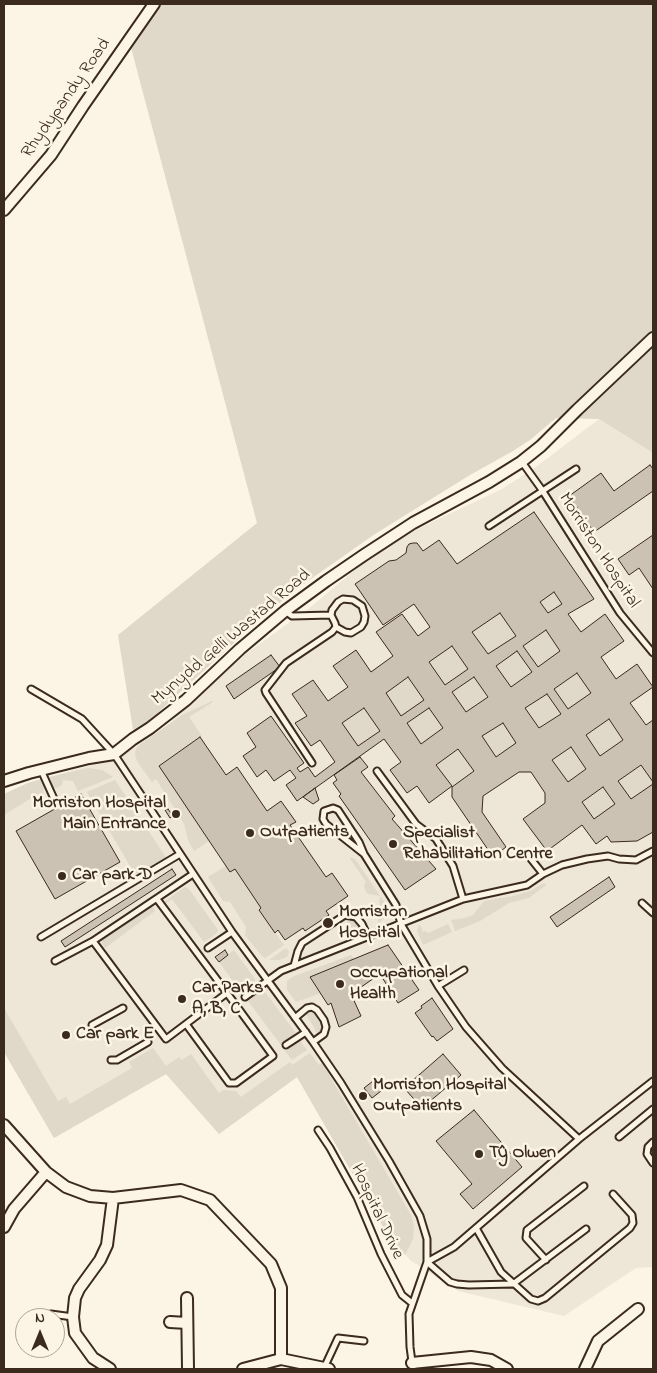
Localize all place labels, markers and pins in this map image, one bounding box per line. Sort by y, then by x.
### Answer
place label: Morriston Hospital Main Entrance [33,793,166,836]
marker: Morriston Hospital Main Entrance [170,808,182,820]
place label: Outpatients [260,822,349,844]
place label: Specialist Rehabilitation Centre [403,823,553,866]
marker: Outpatients [244,827,256,839]
marker: Specialist Rehabilitation Centre [387,838,399,850]
place label: Car park D [72,865,152,887]
marker: Car park D [56,870,68,882]
place label: Morriston Hospital [339,902,407,944]
marker: Morriston Hospital [321,916,335,930]
place label: Occupational Health [350,963,448,1006]
place label: Car Parks A, B, C [192,978,263,1021]
marker: Occupational Health [334,978,346,990]
marker: Car Parks A, B, C [176,993,188,1005]
place label: Car park E [76,1024,154,1046]
marker: Car park E [60,1029,72,1041]
place label: Morriston Hospital Outpatients [373,1075,506,1118]
marker: Morriston Hospital Outpatients [357,1090,369,1102]
place label: Tŷ Olwen [489,1143,556,1165]
marker: Tŷ Olwen [473,1148,485,1160]

